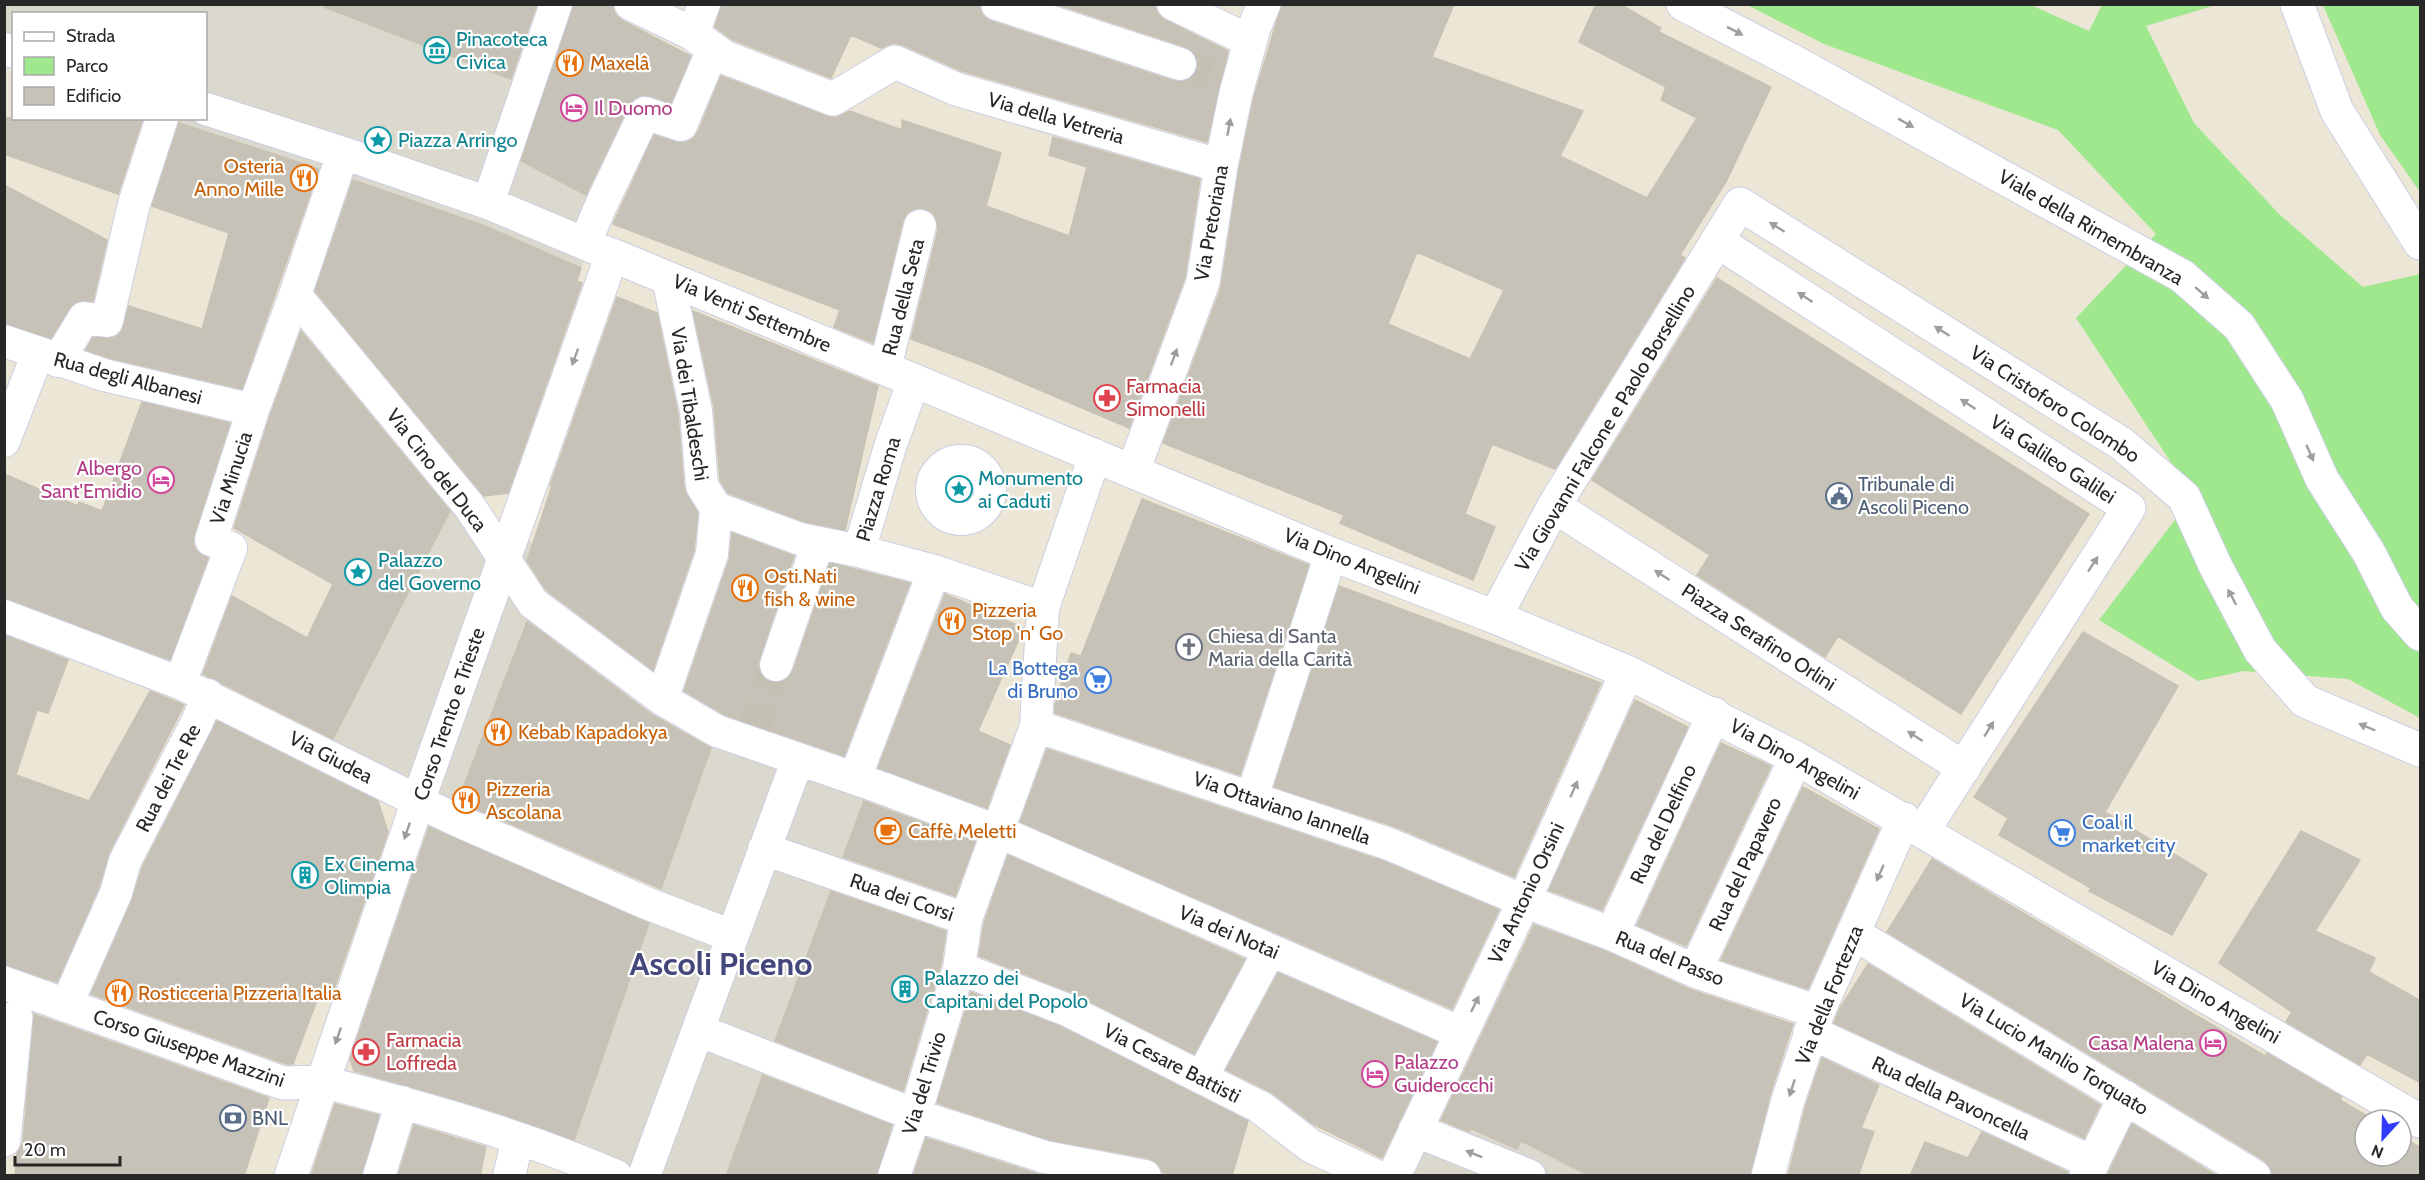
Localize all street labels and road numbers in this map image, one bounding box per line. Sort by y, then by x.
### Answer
street label: Via della Vetreria [985,87,1127,149]
street label: Via Pretoriana [1189,163,1233,283]
street label: Viale della Rimembranza [1994,164,2188,290]
street label: Rua della Seta [877,236,929,358]
street label: Via Venti Settembre [669,269,835,357]
street label: Via Giovanni Falcone e Paolo Borsellino [1510,280,1700,576]
street label: Via dei Tibaldeschi [666,325,714,483]
street label: Via Cristoforo Colombo [1966,340,2144,468]
street label: Rua degli Albanesi [51,347,205,409]
street label: Via Cino del Duca [382,404,493,537]
street label: Via Galileo Galilei [1986,409,2120,509]
street label: Via Minucia [205,428,257,527]
street label: Piazza Roma [851,434,905,544]
street label: Via Dino Angelini [1280,523,1424,599]
street label: Piazza Serafino Orlini [1677,578,1841,696]
street label: Corso Trento e Trieste [408,624,490,804]
street label: Via Dino Angelini [1726,713,1864,805]
street label: Rua dei Tre Re [130,720,206,836]
street label: Via Giudea [285,726,377,788]
street label: Rua del Delfino [1625,760,1701,888]
street label: Via Ottaviano Iannella [1190,766,1374,850]
street label: Rua del Papavero [1703,793,1787,935]
street label: Via Antonio Orsini [1483,819,1569,967]
street label: Rua dei Corsi [847,868,957,926]
street label: Via dei Notai [1175,900,1283,964]
street label: Via della Fortezza [1790,921,1868,1068]
street label: Rua del Passo [1612,925,1728,991]
street label: Via Dino Angelini [2147,955,2285,1049]
street label: Via Lucio Manlio Torquato [1955,988,2153,1120]
street label: Corso Giuseppe Mazzini [90,1004,288,1092]
street label: Via Cesare Battisti [1099,1018,1245,1108]
street label: Via del Trivio [897,1029,951,1137]
street label: Rua della Pavoncella [1868,1051,2034,1145]

